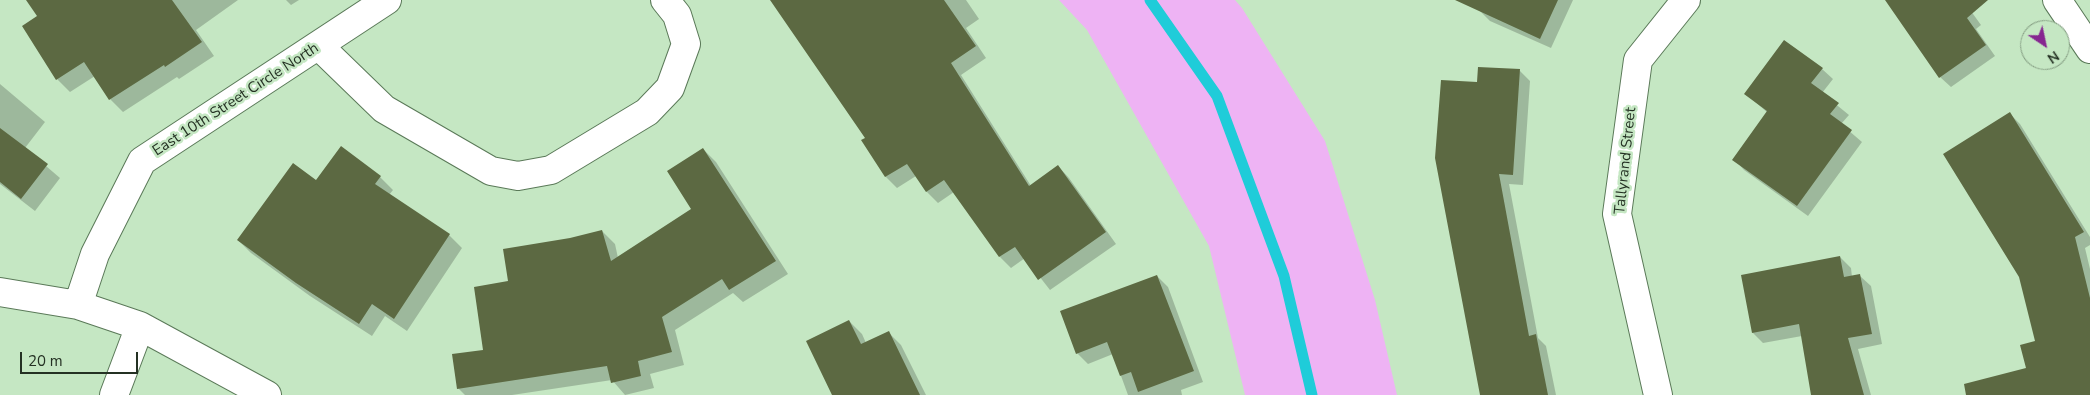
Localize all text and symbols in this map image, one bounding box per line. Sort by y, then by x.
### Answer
north arrow [2020,20,2070,70]
street label: East 10th Street Circle North [150,40,322,160]
text: N [2043,46,2063,68]
street label: Tallyrand Street [1611,107,1641,215]
scale bar [22,342,140,374]
text: 20 m [28,351,63,371]

